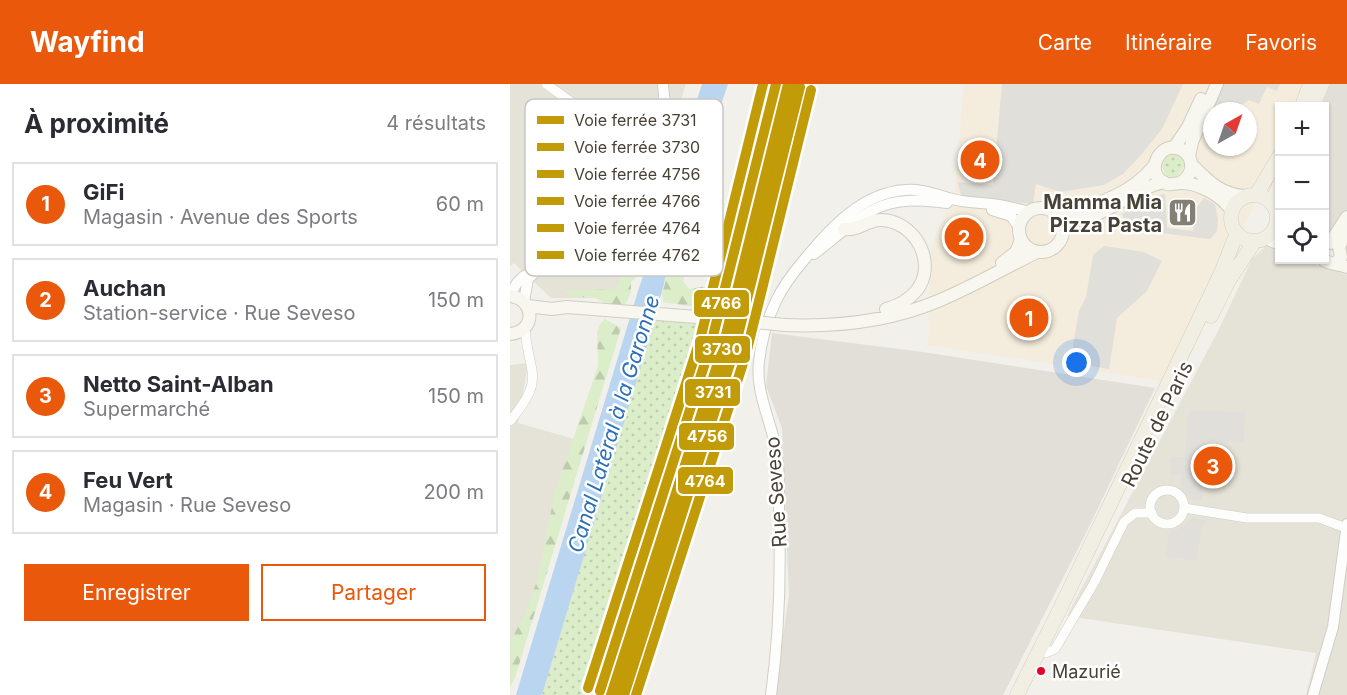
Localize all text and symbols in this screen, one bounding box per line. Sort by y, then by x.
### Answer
text: Wayfind [30,25,145,59]
text: Carte [1038,30,1092,55]
text: Itinéraire [1125,30,1212,55]
text: Favoris [1245,30,1317,55]
legend [525,99,723,276]
north arrow [1203,102,1257,156]
map controls [1275,102,1329,264]
button: + [1275,102,1329,156]
text: À proximité [24,108,169,139]
text: Voie ferrée 3731 [574,110,697,130]
text: 4 résultats [386,111,486,135]
text: Voie ferrée 3730 [574,137,700,157]
pin: 4 [960,138,1000,182]
button: − [1275,156,1329,210]
text: Voie ferrée 4756 [574,164,700,184]
text: GiFi [83,179,124,205]
place label: Mamma Mia Pizza Pasta [1043,190,1162,237]
text: Voie ferrée 4766 [574,191,700,211]
text: 1 [41,192,50,216]
text: 60 m [436,192,484,216]
restaurant icon: Mamma Mia Pizza Pasta [1167,197,1199,229]
text: Magasin · Avenue des Sports [83,205,358,229]
button: locate [1275,210,1329,264]
pin: 2 [944,214,984,260]
text: Voie ferrée 4764 [574,218,701,238]
text: Voie ferrée 4762 [574,245,700,265]
text: Auchan [83,275,166,301]
text: 2 [39,288,52,312]
text: 150 m [428,288,484,312]
line badge: 4766 [693,289,750,318]
water label: Canal Latéral à la Garonne [562,292,665,556]
text: 4766 [701,293,741,313]
pin: 1 [1010,296,1048,340]
text: Station-service · Rue Seveso [83,301,355,325]
line badge: 3730 [694,335,751,364]
text: 3730 [702,339,742,359]
your location [1062,348,1091,377]
street label: Route de Paris [1116,357,1198,491]
text: Netto Saint-Alban [83,371,274,397]
line badge: 3731 [684,378,741,407]
text: 3731 [695,382,731,402]
text: 3 [39,384,52,408]
text: 150 m [428,384,484,408]
text: Supermarché [83,397,210,421]
line badge: 4756 [678,422,735,451]
text: 4756 [687,426,727,446]
street label: Rue Seveso [760,436,792,548]
pin: 3 [1194,444,1232,488]
line badge: 4764 [677,466,734,495]
text: Feu Vert [83,467,173,493]
text: 4764 [684,471,726,491]
text: 4 [39,480,52,504]
text: 200 m [423,480,484,504]
text: Magasin · Rue Seveso [83,493,291,517]
button: Enregistrer [24,564,249,621]
button: Partager [261,564,486,621]
place label: Mazurié [1052,661,1121,682]
marker: Mazurié [1035,665,1047,677]

